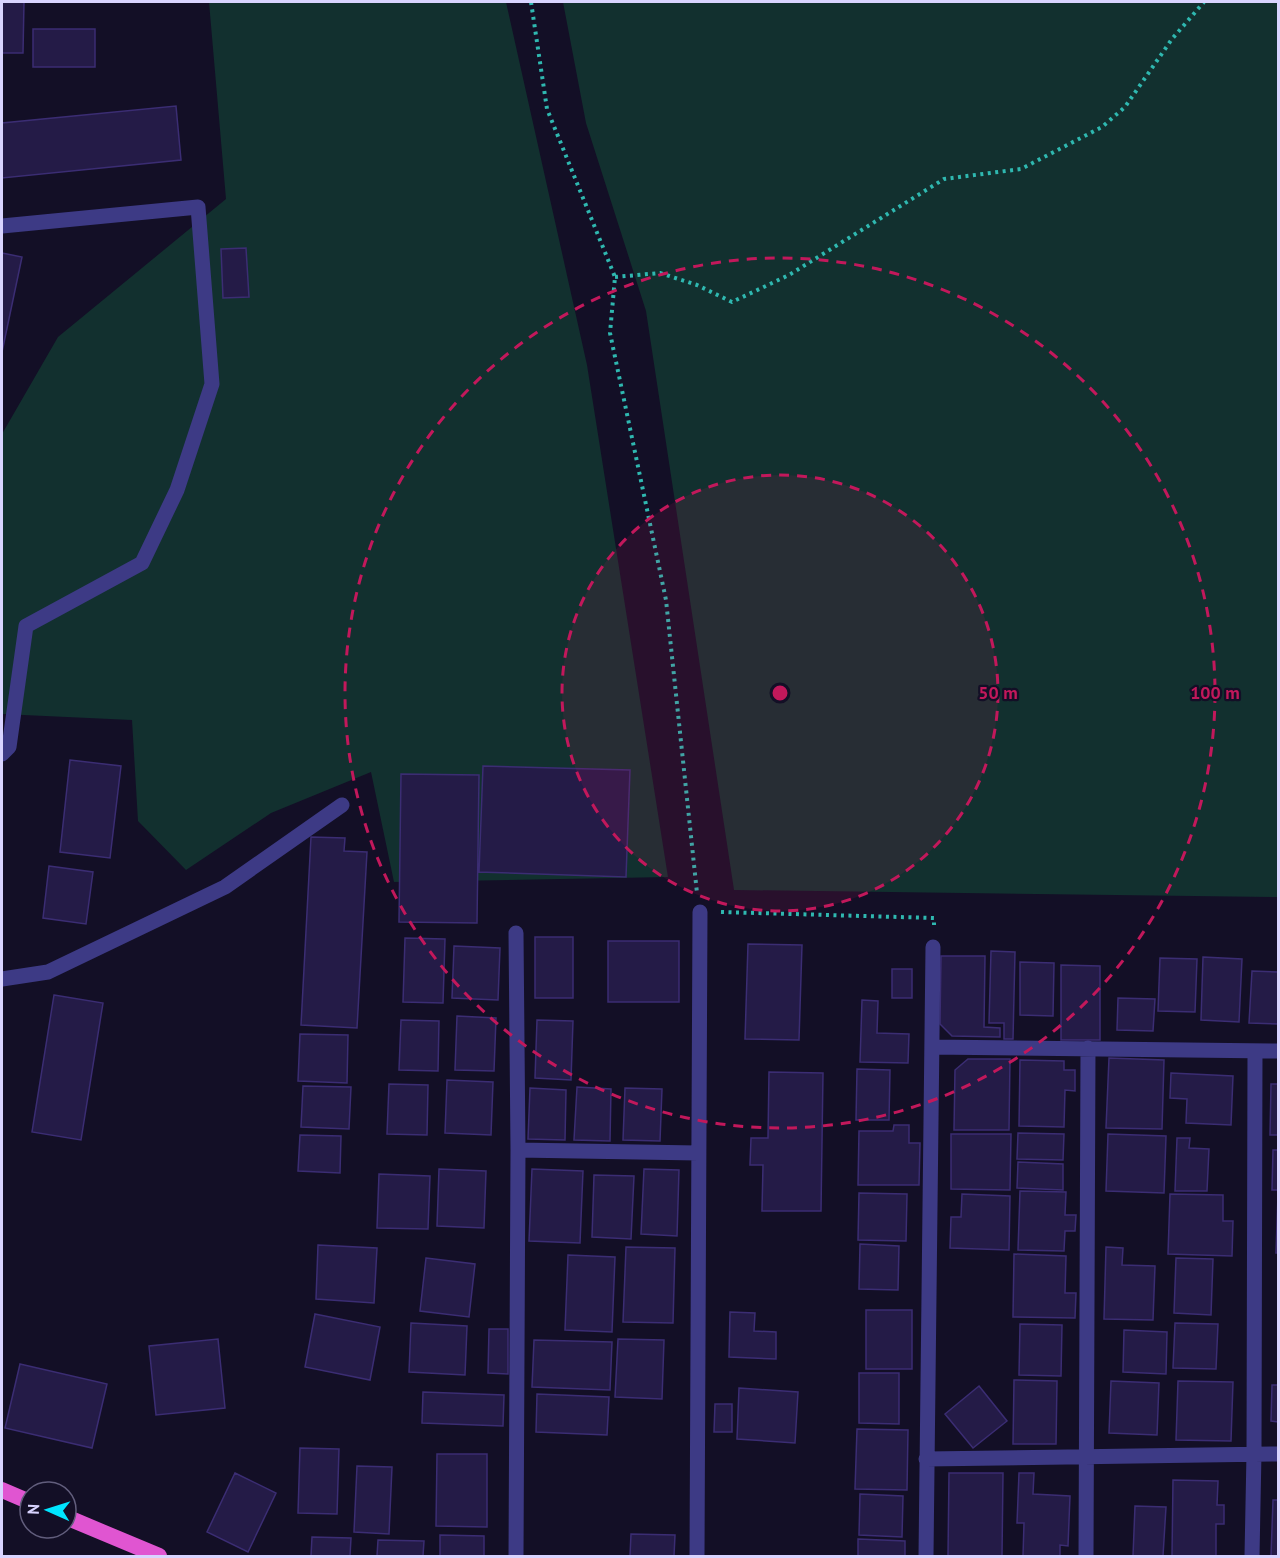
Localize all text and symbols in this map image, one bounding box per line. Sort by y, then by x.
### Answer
text: 50 m [978,681,1018,704]
text: 100 m [1190,681,1240,704]
centre of rings [770,683,790,703]
north arrow [18,1480,78,1540]
text: N [23,1503,43,1515]

